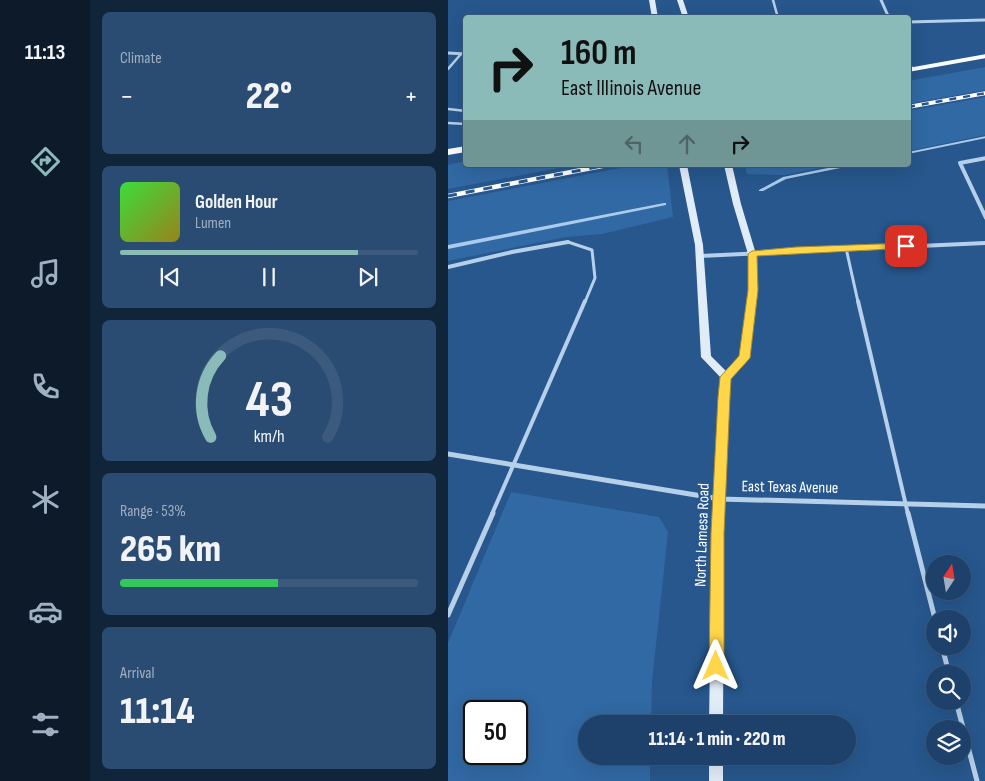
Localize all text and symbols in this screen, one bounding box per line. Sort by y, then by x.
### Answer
text: 160 m [561,32,637,75]
icon: right [478,35,543,100]
text: 11:13 [25,39,65,66]
text: Climate [120,49,162,68]
text: 22° [246,74,292,119]
text: East Illinois Avenue [561,75,701,102]
text: − [120,80,134,113]
text: + [404,80,418,113]
icon: left [620,130,648,158]
icon: ahead [673,130,701,158]
icon: right [726,130,754,158]
icon: directions [28,144,63,179]
text: Golden Hour [195,191,278,214]
text: Lumen [195,214,231,233]
pin [885,225,927,267]
icon: arrive [892,232,920,260]
icon: music [28,256,63,291]
icon: previous [156,263,184,291]
icon: pause [255,263,283,291]
icon: next [354,263,382,291]
icon: phone [28,369,63,404]
text: 43 [245,369,293,432]
text: km/h [254,426,284,447]
street label: East Texas Avenue [741,477,839,498]
icon: climate [28,482,63,517]
street label: North Lamesa Road [691,483,714,587]
text: Range · 53% [120,502,186,521]
text: 265 km [120,527,221,572]
north arrow [926,555,970,600]
map controls [926,555,971,765]
icon: car [28,594,63,629]
button: sound [926,610,971,655]
position arrow [689,639,741,691]
text: Arrival [120,664,154,683]
button: search [926,665,971,710]
text: 11:14 [120,689,195,734]
speed limit sign: 50 [463,700,528,765]
icon: filters [28,707,63,742]
button: layers [926,720,971,765]
text: 11:14 · 1 min · 220 m [648,728,786,751]

